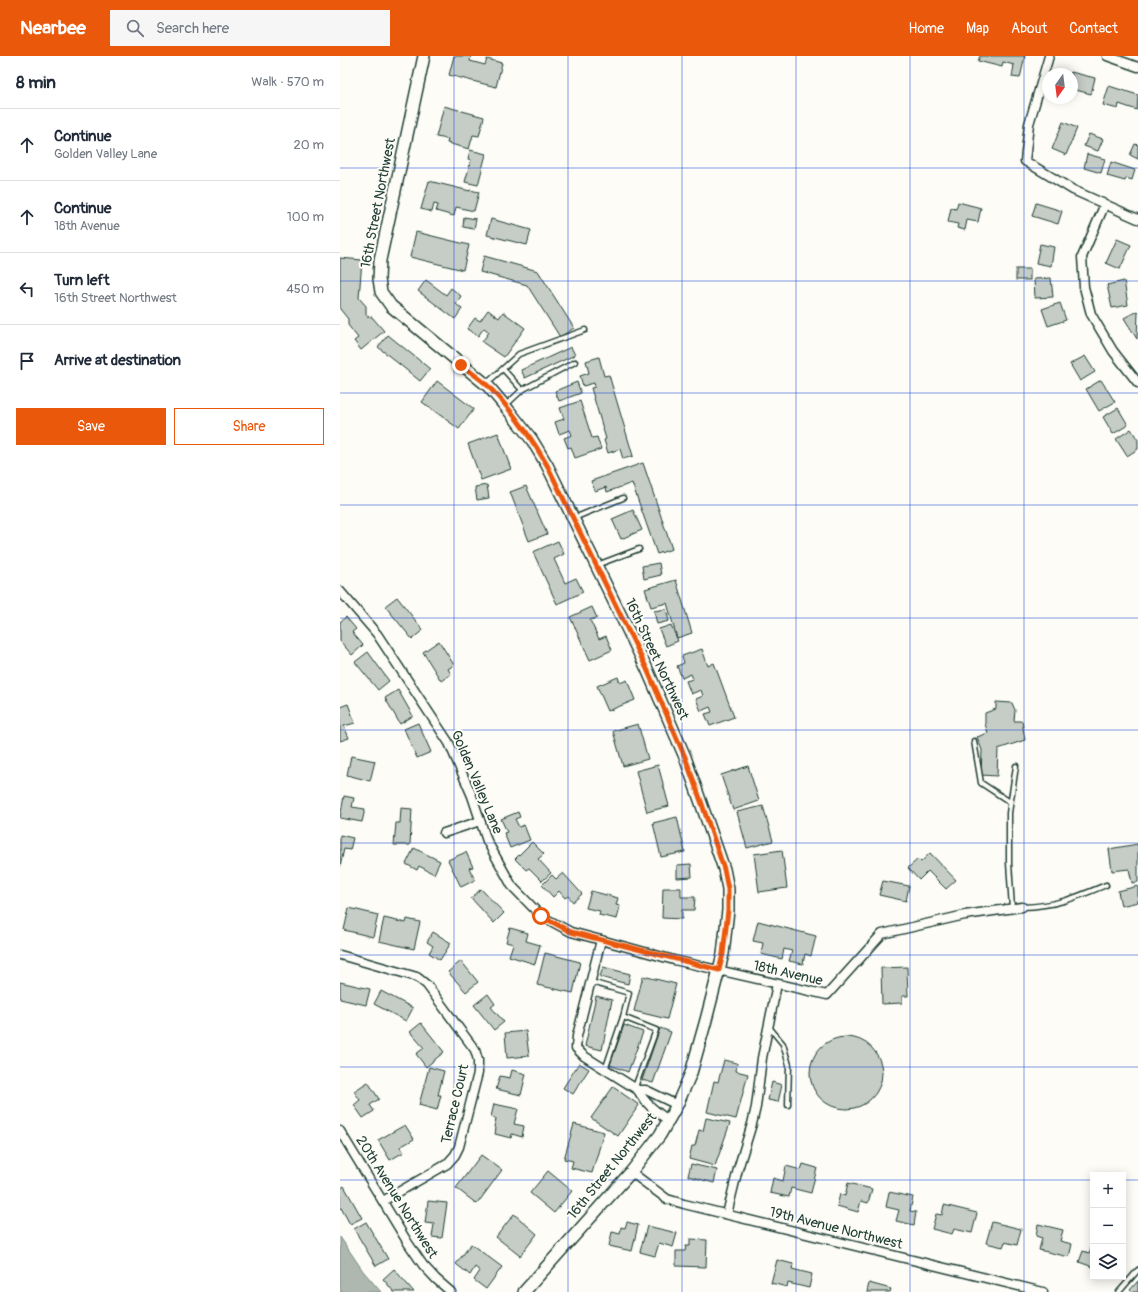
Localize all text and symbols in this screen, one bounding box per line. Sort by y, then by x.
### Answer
search box [110,10,390,46]
text: Nearbee [20,16,86,40]
icon: search [124,17,146,39]
text: Search here [156,19,229,38]
text: Home [909,20,944,37]
text: Map [966,20,989,37]
text: About [1011,20,1047,37]
text: Contact [1069,20,1118,37]
north arrow [1042,68,1078,104]
text: 8 min [16,72,56,93]
text: Walk · 570 m [251,74,324,90]
text: Continue [54,127,112,146]
icon: ahead [16,134,38,156]
street label: 16th Street Northwest [357,136,399,270]
text: 20 m [293,137,324,153]
text: Golden Valley Lane [54,146,157,162]
text: Continue [54,199,112,218]
icon: ahead [16,206,38,228]
text: 100 m [287,209,324,225]
text: 18th Avenue [54,218,120,234]
text: Turn left [54,271,110,290]
icon: left [16,278,38,300]
text: 450 m [286,281,324,297]
text: 16th Street Northwest [54,290,177,306]
icon: arrive [16,350,38,372]
text: Arrive at destination [54,351,181,370]
route end [452,356,470,374]
button: Save [16,408,166,445]
button: Share [174,408,324,445]
street label: 16th Street Northwest [621,595,693,723]
street label: Golden Valley Lane [447,728,507,836]
route start [532,907,550,925]
street label: 18th Avenue [752,957,825,989]
street label: Terrace Court [438,1062,472,1145]
street label: 16th Street Northwest [564,1109,660,1223]
street label: 20th Avenue Northwest [352,1133,442,1262]
map controls [1090,1172,1126,1280]
button: + [1090,1172,1126,1208]
street label: 19th Avenue Northwest [768,1203,905,1253]
button: − [1090,1208,1126,1244]
button: layers [1090,1244,1126,1280]

